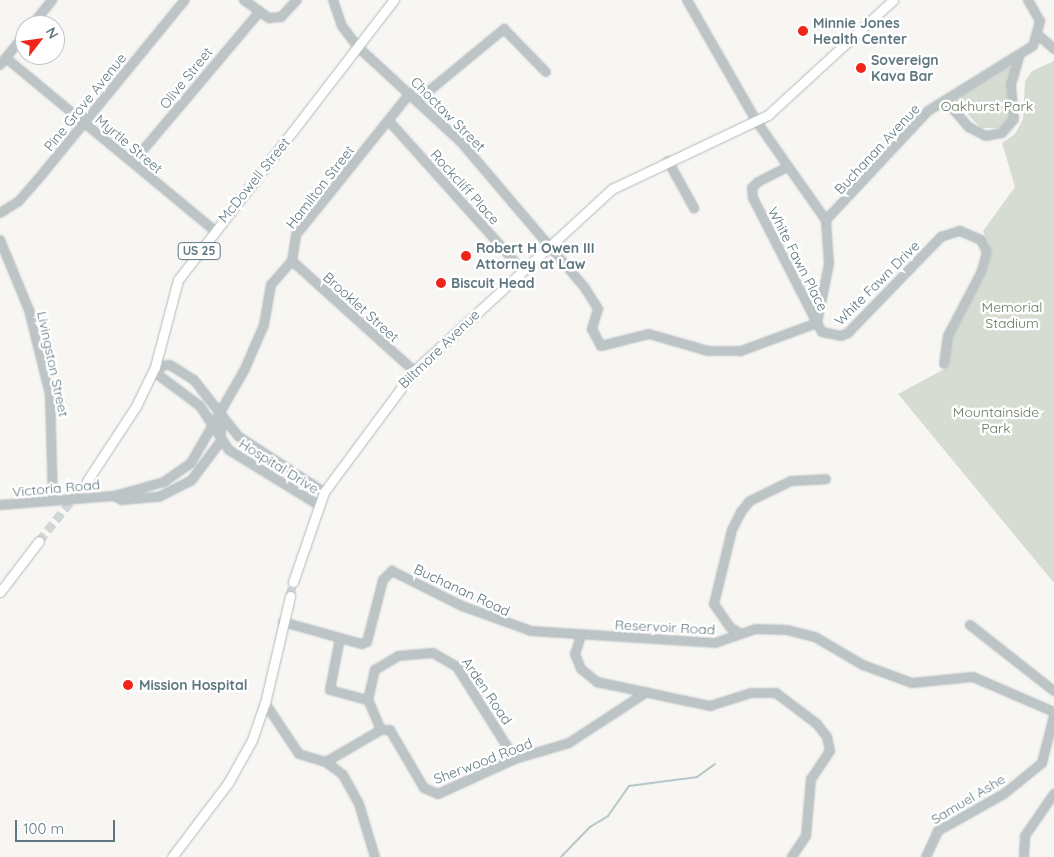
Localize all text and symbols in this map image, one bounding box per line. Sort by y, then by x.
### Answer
north arrow [15,15,65,65]
place label: Minnie Jones Health Center [813,15,907,48]
text: N [42,24,62,42]
marker: Minnie Jones Health Center [797,25,809,37]
street label: Olive Street [156,44,216,112]
street label: Pine Grove Avenue [40,50,130,154]
place label: Sovereign Kava Bar [871,52,939,84]
marker: Sovereign Kava Bar [855,62,867,74]
street label: Choctaw Street [407,73,489,155]
park label: Oakhurst Park [941,98,1033,114]
street label: Buchanan Avenue [831,100,923,198]
street label: Myrtle Street [92,111,166,177]
street label: McDowell Street [215,134,293,226]
street label: Hamilton Street [282,142,358,232]
street label: Rockcliff Place [427,146,503,228]
street label: White Fawn Place [765,204,831,314]
street label: White Fawn Drive [831,237,923,329]
place label: Robert H Owen III Attorney at Law [476,240,594,272]
road number: US 25 [176,242,222,260]
marker: Robert H Owen III Attorney at Law [460,250,472,262]
street label: Brooklet Street [320,269,402,345]
place label: Biscuit Head [451,275,535,291]
marker: Biscuit Head [435,277,447,289]
park label: Memorial Stadium [982,299,1042,332]
street label: Biltmore Avenue [395,306,483,392]
street label: Livingston Street [34,310,72,418]
park label: Mountainside Park [953,404,1039,437]
street label: Hospital Drive [236,435,322,497]
street label: Victoria Road [11,476,101,500]
street label: Buchanan Road [411,560,513,620]
street label: Reservoir Road [614,616,716,638]
street label: Arden Road [458,654,516,728]
place label: Mission Hospital [139,677,248,693]
marker: Mission Hospital [121,678,135,692]
street label: Sherwood Road [431,734,535,788]
street label: Samuel Ashe [928,770,1008,828]
scale bar [18,810,118,842]
text: 100 m [23,819,64,838]

